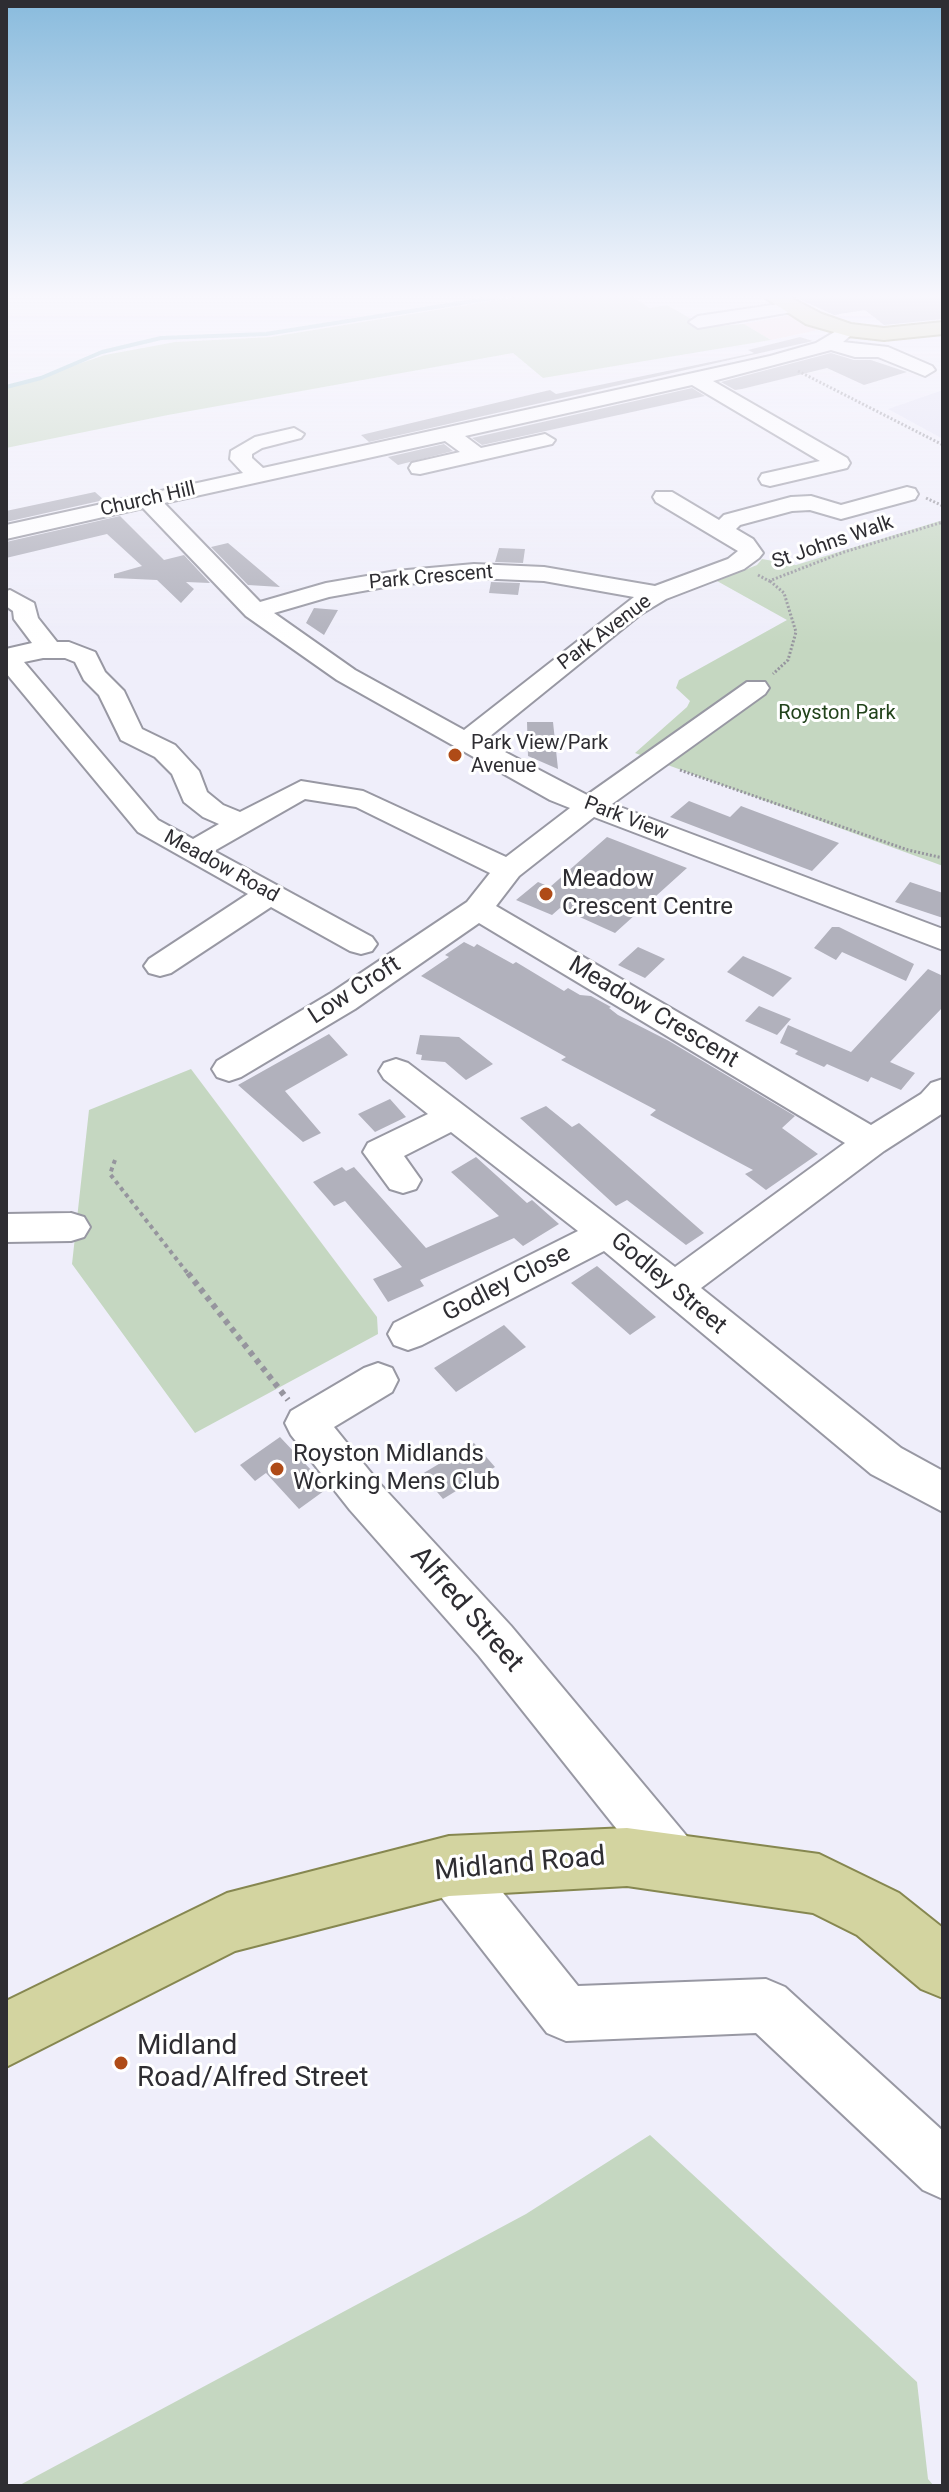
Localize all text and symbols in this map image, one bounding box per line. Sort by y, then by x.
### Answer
street label: Church Hill [98,477,198,523]
street label: St Johns Walk [769,511,897,575]
street label: Park Crescent [368,561,494,595]
street label: Park Avenue [554,590,656,676]
park label: Royston Park [778,702,896,726]
place label: Park View/Park Avenue [471,732,608,779]
marker: Park View/Park Avenue [446,746,464,764]
street label: Park View [580,792,672,846]
street label: Meadow Road [159,826,283,908]
place label: Meadow Crescent Centre [562,866,733,922]
marker: Meadow Crescent Centre [537,885,555,903]
street label: Low Croft [304,951,406,1031]
street label: Meadow Crescent [563,951,743,1075]
street label: Godley Street [604,1227,732,1341]
street label: Godley Close [438,1239,576,1329]
place label: Royston Midlands Working Mens Club [293,1441,500,1497]
marker: Royston Midlands Working Mens Club [268,1460,286,1478]
street label: Alfred Street [402,1540,530,1680]
street label: Midland Road [433,1841,607,1889]
place label: Midland Road/Alfred Street [137,2030,368,2096]
marker: Midland Road/Alfred Street [112,2054,130,2072]

